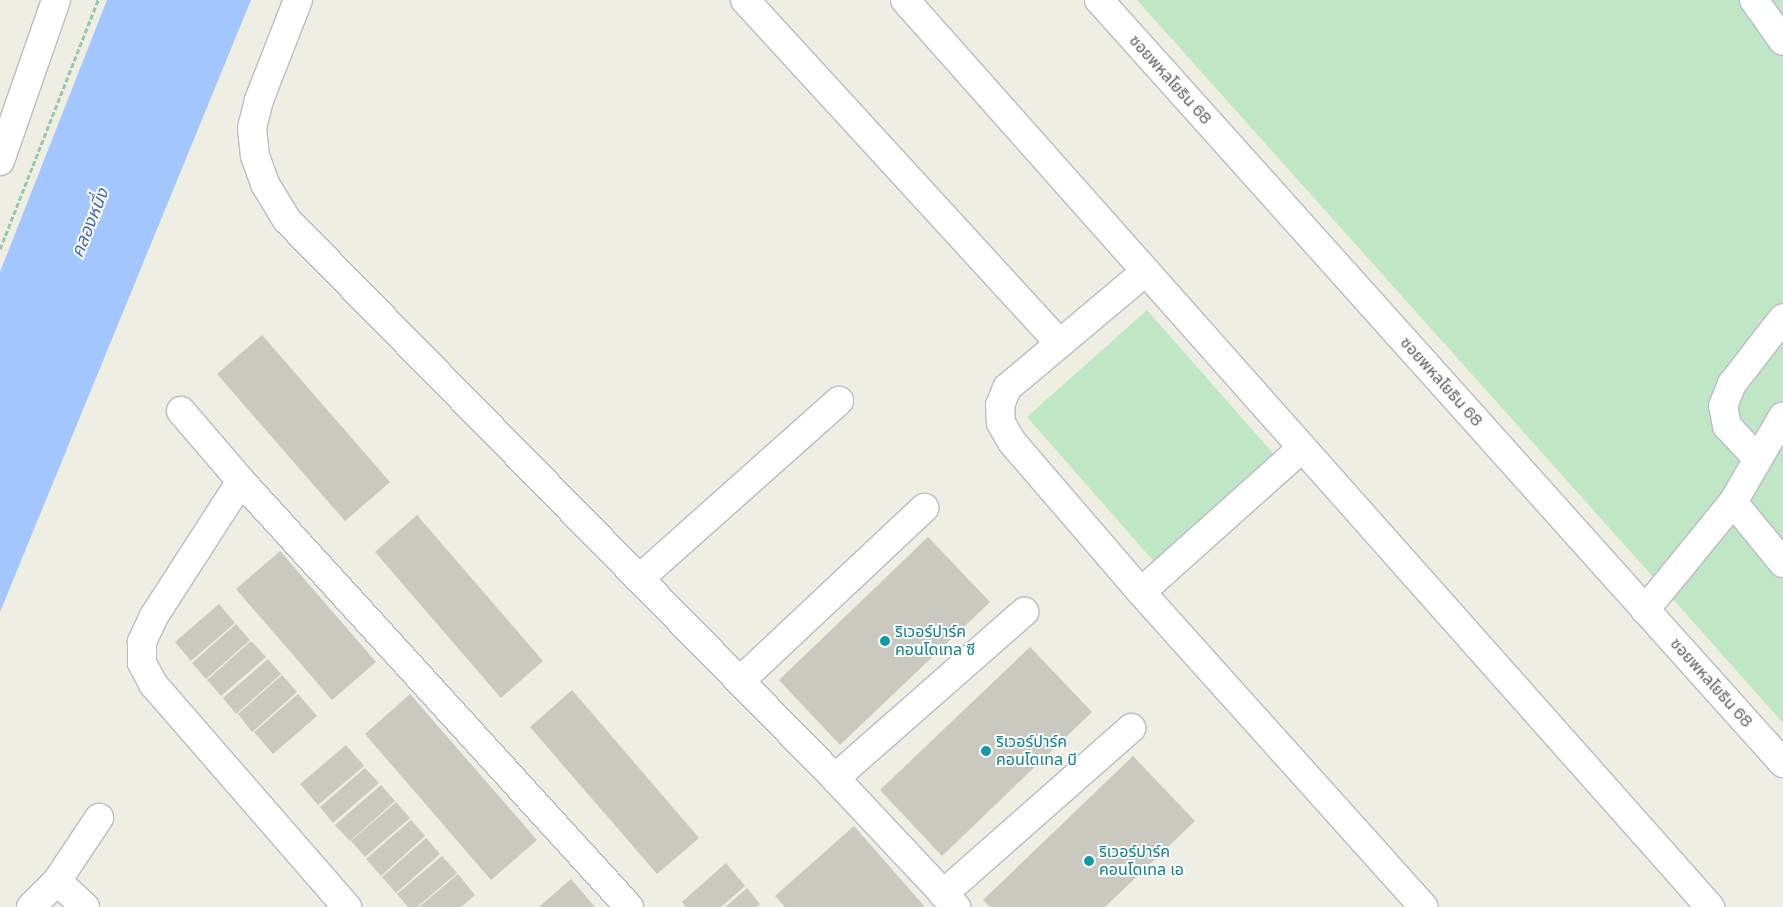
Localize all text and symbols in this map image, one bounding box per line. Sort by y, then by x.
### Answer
street label: ซอยพหลโยธิน 68 [1125,31,1215,129]
water label: คลองหนึ่ง [66,185,114,261]
street label: ซอยพหลโยธิน 68 [1396,333,1486,431]
place label: ริเวอร์ปาร์ค คอนโดเทล ซี [895,622,975,660]
street label: ซอยพหลโยธิน 68 [1666,634,1756,732]
marker: ริเวอร์ปาร์ค คอนโดเทล ซี [879,635,891,647]
place label: ริเวอร์ปาร์ค คอนโดเทล บี [996,732,1077,770]
marker: ริเวอร์ปาร์ค คอนโดเทล บี [980,745,992,757]
place label: ริเวอร์ปาร์ค คอนโดเทล เอ [1099,842,1184,880]
marker: ริเวอร์ปาร์ค คอนโดเทล เอ [1083,855,1095,867]

